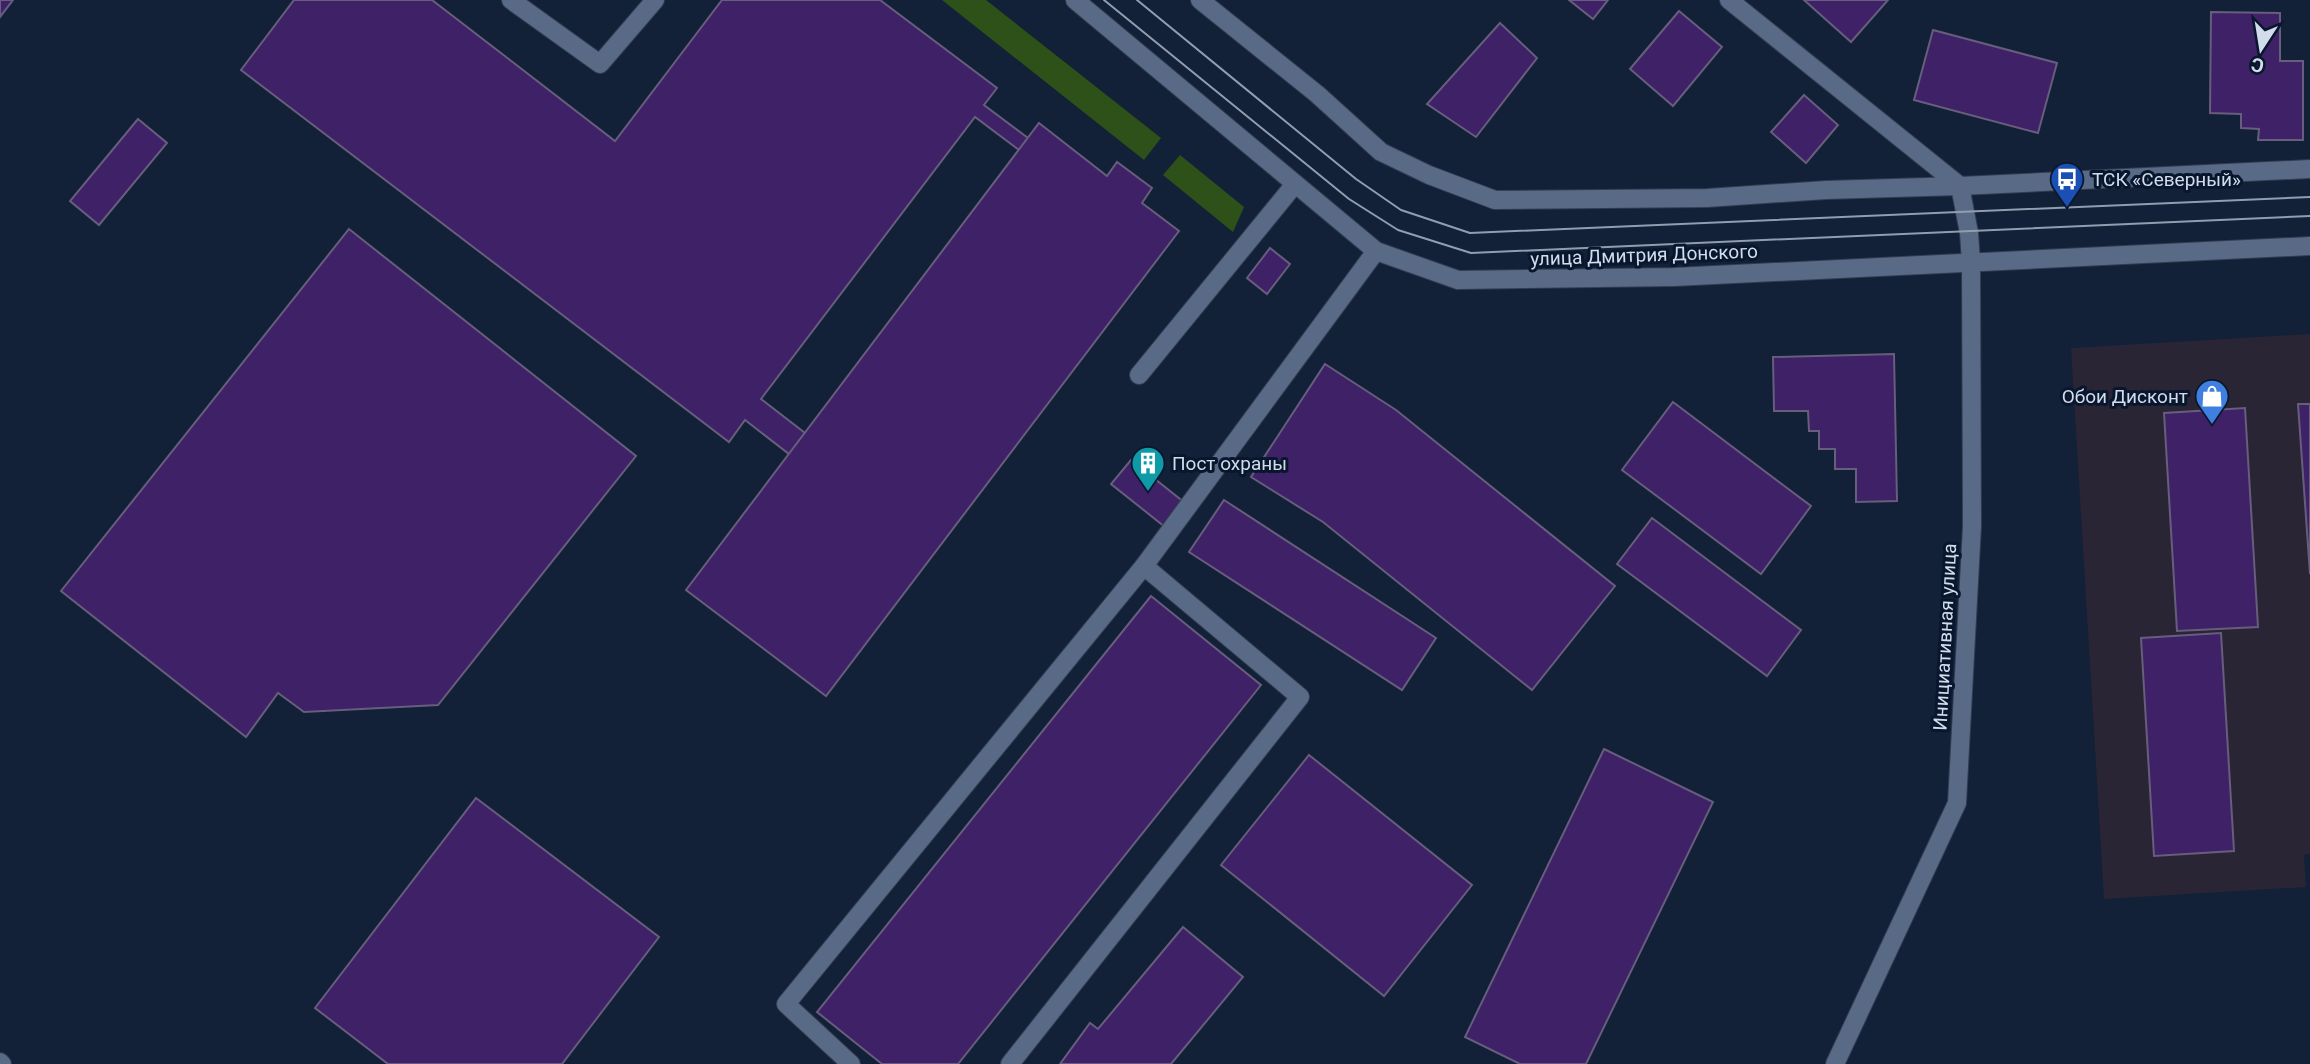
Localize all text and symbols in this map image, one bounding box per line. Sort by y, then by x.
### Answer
north arrow [2226,14,2296,84]
text: С [2249,53,2266,78]
bus stop icon: ТСК «Северный» [2048,160,2086,209]
place label: ТСК «Северный» [2092,168,2241,191]
street label: улица Дмитрия Донского [1530,240,1758,270]
shop icon: Обои Дисконт [2193,377,2231,426]
place label: Обои Дисконт [2062,385,2188,408]
building icon: Пост охраны [1129,444,1167,493]
place label: Пост охраны [1172,452,1287,475]
street label: Инициативная улица [1929,543,1961,731]

